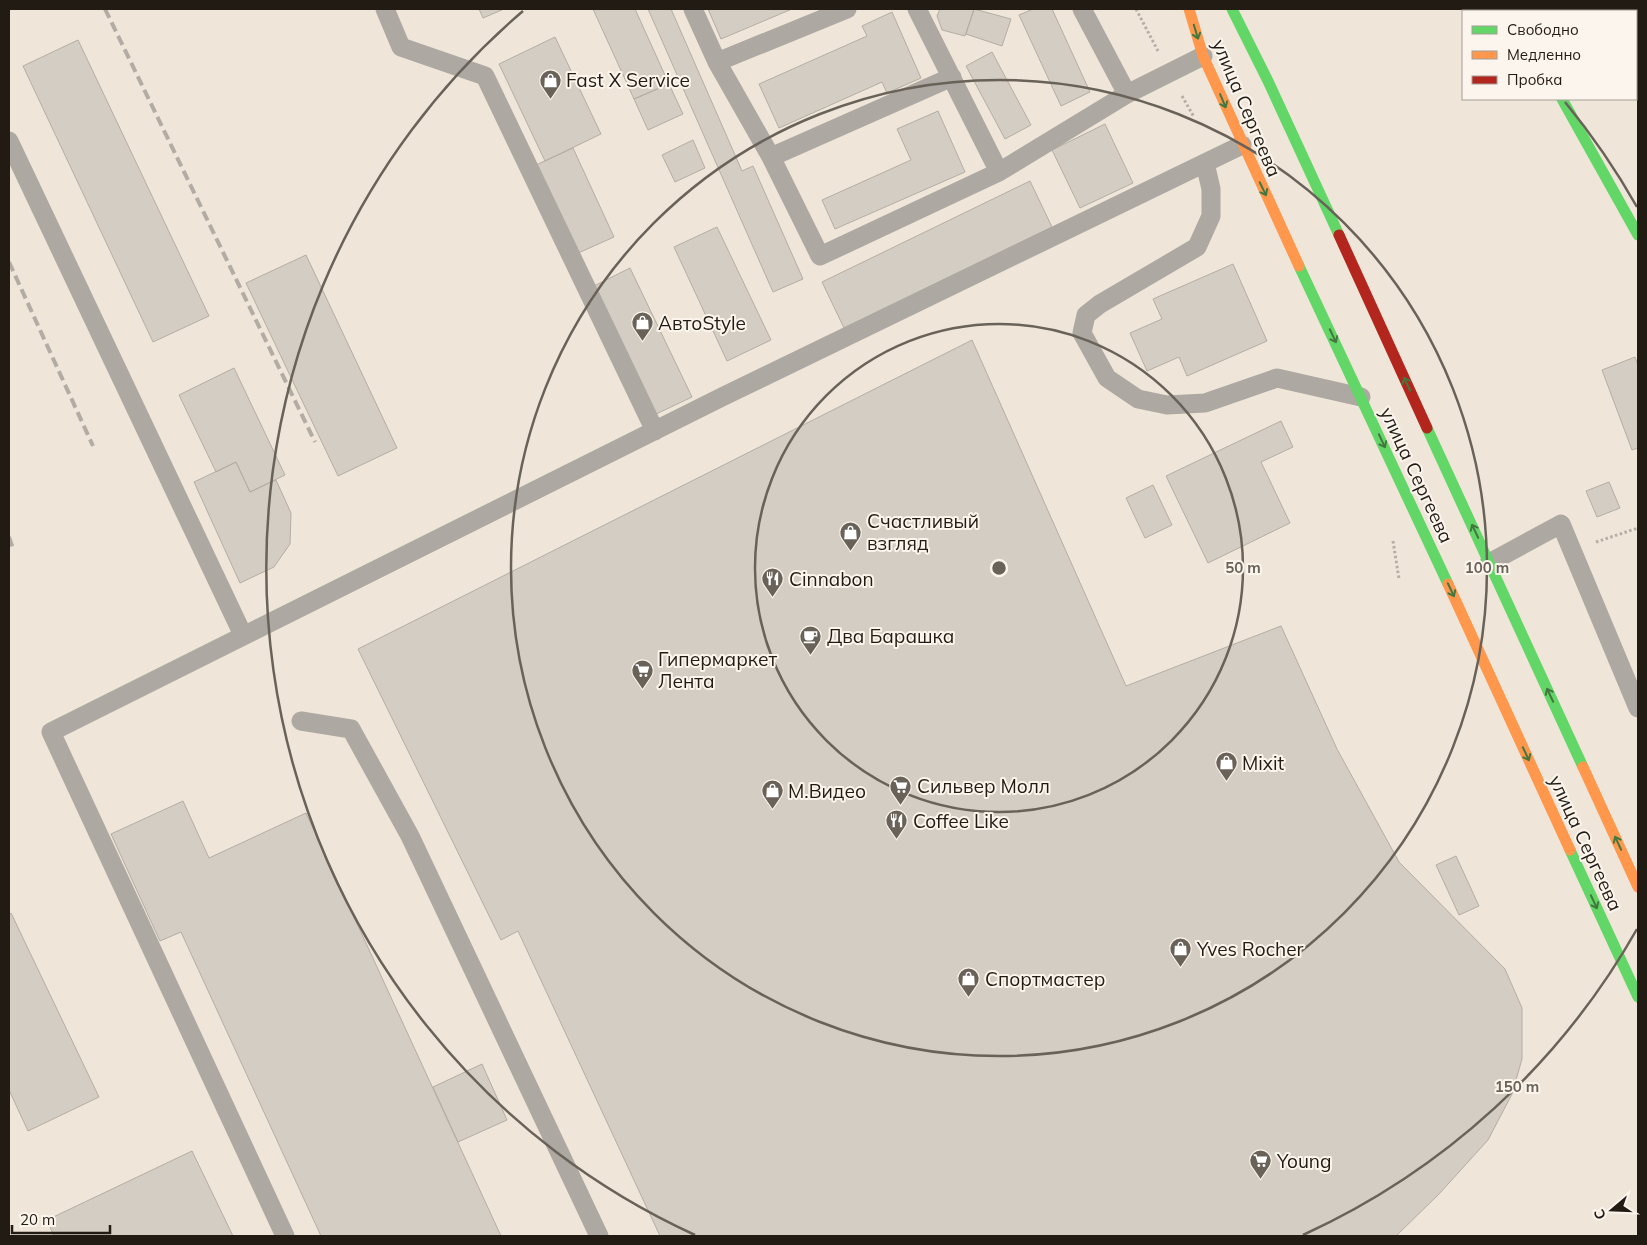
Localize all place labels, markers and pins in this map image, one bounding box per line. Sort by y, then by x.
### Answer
shop icon: Fast X Service [538,68,562,99]
place label: Fast X Service [566,68,690,92]
shop icon: АвтоStyle [630,311,654,342]
place label: АвтоStyle [658,311,746,335]
place label: Счастливый взгляд [867,509,979,555]
shop icon: Счастливый взгляд [839,520,863,551]
centre of rings [990,559,1008,577]
restaurant icon: Cinnabon [761,567,785,598]
place label: Cinnabon [789,567,874,591]
cafe icon: Два Барашка [799,624,823,655]
place label: Два Барашка [827,624,954,648]
place label: Гипермаркет Лента [658,647,777,693]
supermarket icon: Гипермаркет Лента [630,658,654,689]
shop icon: Mixit [1214,751,1238,782]
place label: Mixit [1242,751,1285,775]
supermarket icon: Сильвер Молл [889,774,913,805]
place label: Сильвер Молл [917,774,1050,798]
shop icon: М.Видео [760,779,784,810]
place label: М.Видео [788,779,866,803]
restaurant icon: Coffee Like [885,809,909,840]
place label: Coffee Like [913,809,1009,833]
shop icon: Yves Rocher [1169,937,1193,968]
place label: Yves Rocher [1196,937,1304,961]
shop icon: Спортмастер [957,967,981,998]
place label: Спортмастер [985,967,1105,991]
supermarket icon: Young [1249,1149,1273,1180]
place label: Young [1276,1149,1331,1173]

